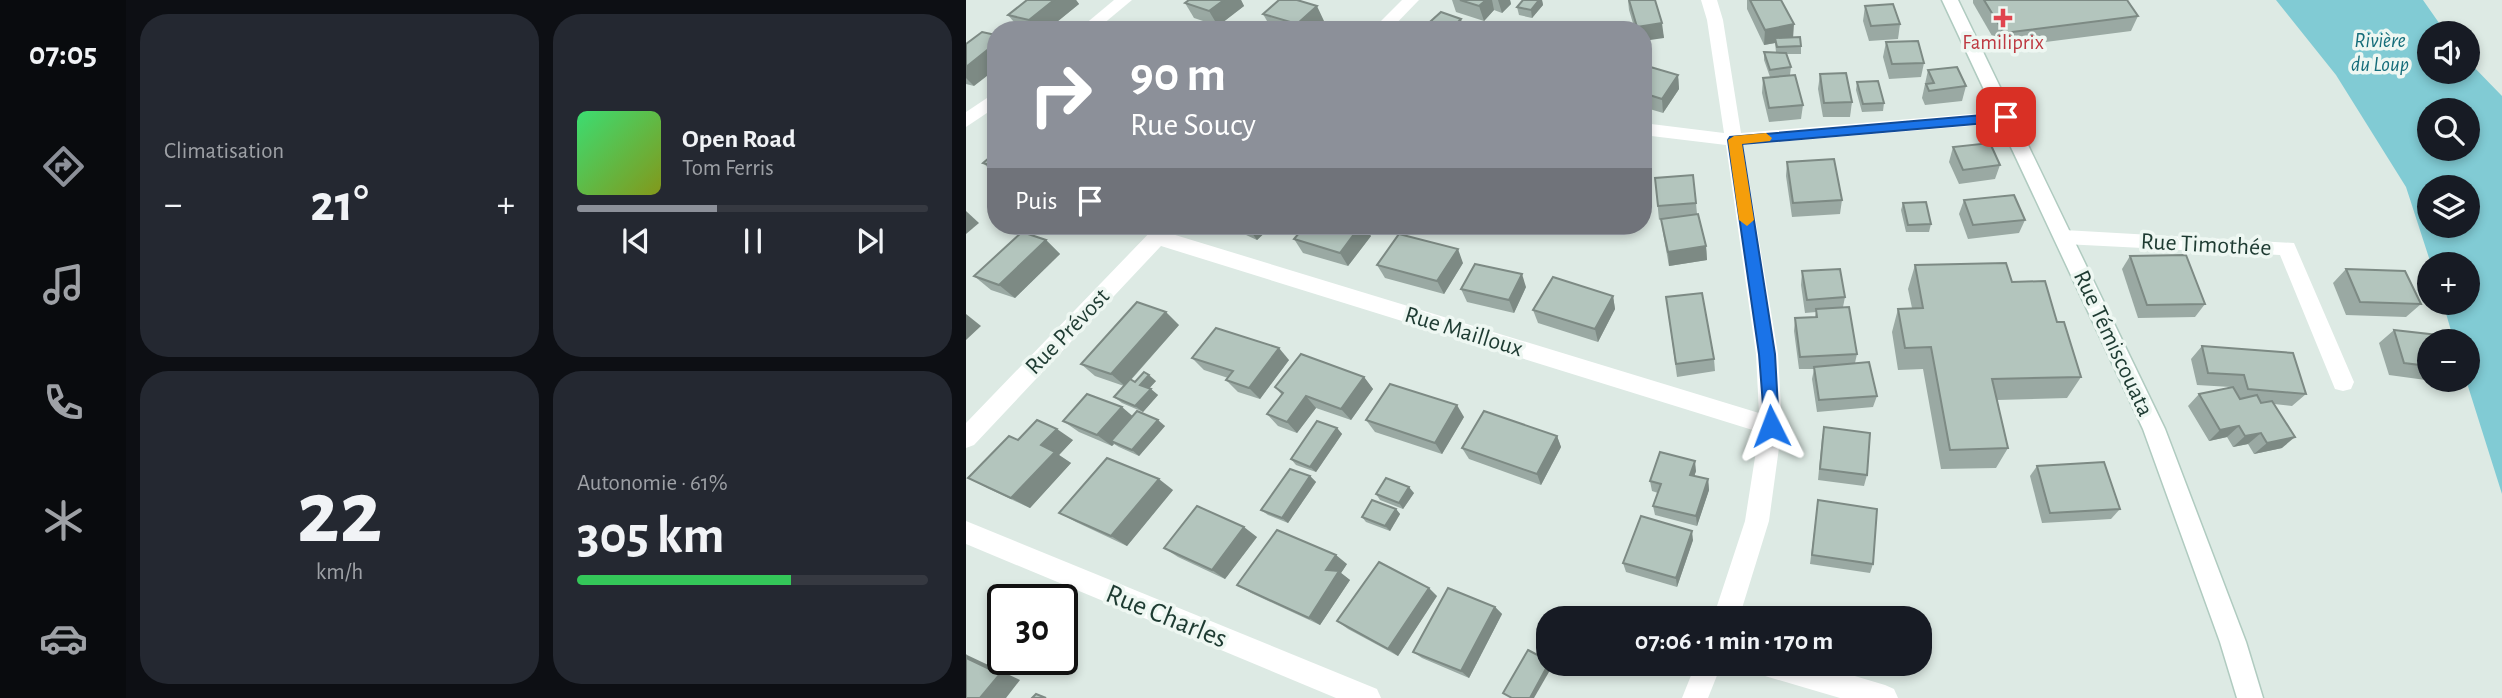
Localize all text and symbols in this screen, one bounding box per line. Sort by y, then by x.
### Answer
marker: Familiprix [1995,10,2011,26]
map controls [2417,21,2480,392]
button: sound [2417,21,2480,84]
water label: Rivière du Loup [2351,30,2409,76]
place label: Familiprix [1962,32,2044,53]
text: 07:05 [29,38,97,70]
icon: right [1015,49,1106,140]
text: 90 m [1130,51,1226,100]
pin [1976,87,2036,147]
icon: arrive [1987,98,2025,136]
button: search [2417,98,2480,161]
text: Rue Soucy [1130,109,1256,141]
text: Open Road [682,126,796,152]
text: Climatisation [164,140,284,163]
icon: directions [39,142,88,191]
text: Tom Ferris [682,157,774,180]
button: layers [2417,175,2480,238]
text: 21° [310,178,369,230]
icon: arrive [1071,182,1109,220]
text: − [164,186,182,224]
text: + [497,186,515,224]
text: Puis [1015,188,1057,214]
icon: previous [617,222,655,260]
icon: pause [734,222,772,260]
icon: next [851,222,889,260]
street label: Rue Timothée [2140,230,2272,260]
button: + [2417,252,2480,315]
icon: music [39,260,88,309]
street label: Rue Témiscouata [2069,267,2157,420]
street label: Rue Prévost [1021,284,1115,379]
street label: Rue Mailloux [1402,303,1526,361]
button: − [2417,329,2480,392]
icon: phone [39,378,88,427]
position arrow [1734,389,1808,463]
text: 22 [297,468,382,559]
text: Autonomie · 61% [577,472,728,495]
icon: climate [39,496,88,545]
text: 305 km [577,510,725,562]
text: km/h [316,561,363,584]
street label: Rue Charles [1102,580,1231,654]
speed limit sign: 30 [987,584,1078,675]
icon: car [39,614,88,663]
text: 07:06 · 1 min · 170 m [1635,628,1833,654]

